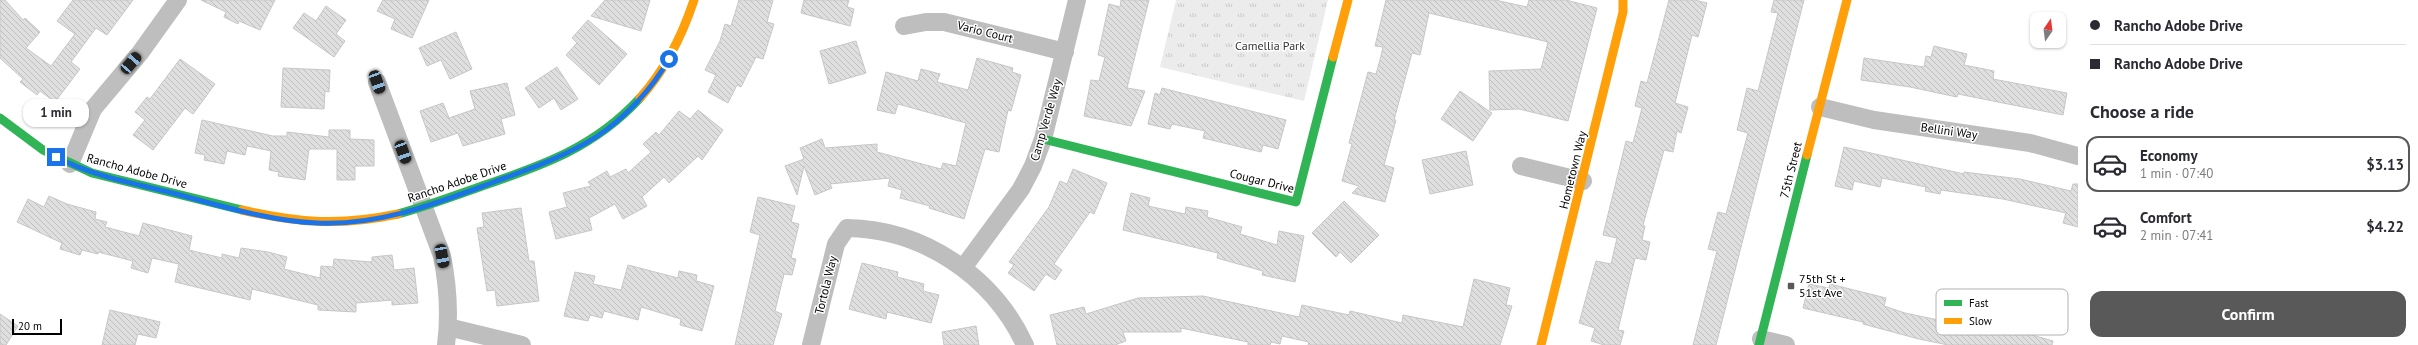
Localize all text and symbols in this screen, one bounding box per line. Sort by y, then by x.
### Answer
north arrow [2030,12,2066,48]
map controls [2030,12,2066,48]
text: Rancho Adobe Drive [2114,16,2243,35]
street label: Vario Court [955,17,1015,46]
park label: Camellia Park [1235,38,1305,53]
car [119,50,143,76]
route start [660,50,678,68]
text: Rancho Adobe Drive [2114,54,2243,73]
car [367,69,387,95]
street label: Camp Verde Way [1027,77,1064,163]
callout: 1 min [23,99,89,127]
text: Choose a ride [2090,100,2194,123]
text: 1 min [40,104,72,121]
street label: Bellini Way [1920,119,1979,142]
street label: Hometown Way [1556,129,1590,210]
car [393,139,413,165]
street label: 75th Street [1776,140,1805,200]
icon: car [2092,146,2128,182]
text: Economy [2140,146,2198,165]
route end [47,148,65,166]
street label: Rancho Adobe Drive [85,150,189,191]
text: $3.13 [2366,155,2404,174]
street label: Rancho Adobe Drive [406,158,508,205]
street label: Cougar Drive [1228,165,1296,196]
text: 1 min · 07:40 [2140,165,2213,182]
icon: car [2092,208,2128,244]
text: Comfort [2140,208,2192,227]
text: $4.22 [2366,217,2404,236]
text: 2 min · 07:41 [2140,227,2213,244]
car [434,243,450,269]
street label: Tortola Way [811,254,840,316]
place label: 75th St + 51st Ave [1799,271,1846,300]
marker: 75th St + 51st Ave [1786,281,1796,291]
legend [1936,289,2068,335]
button: Confirm [2090,291,2406,337]
text: Fast [1969,296,1989,310]
text: Slow [1969,314,1992,328]
scale bar [12,317,62,336]
text: 20 m [18,319,42,333]

